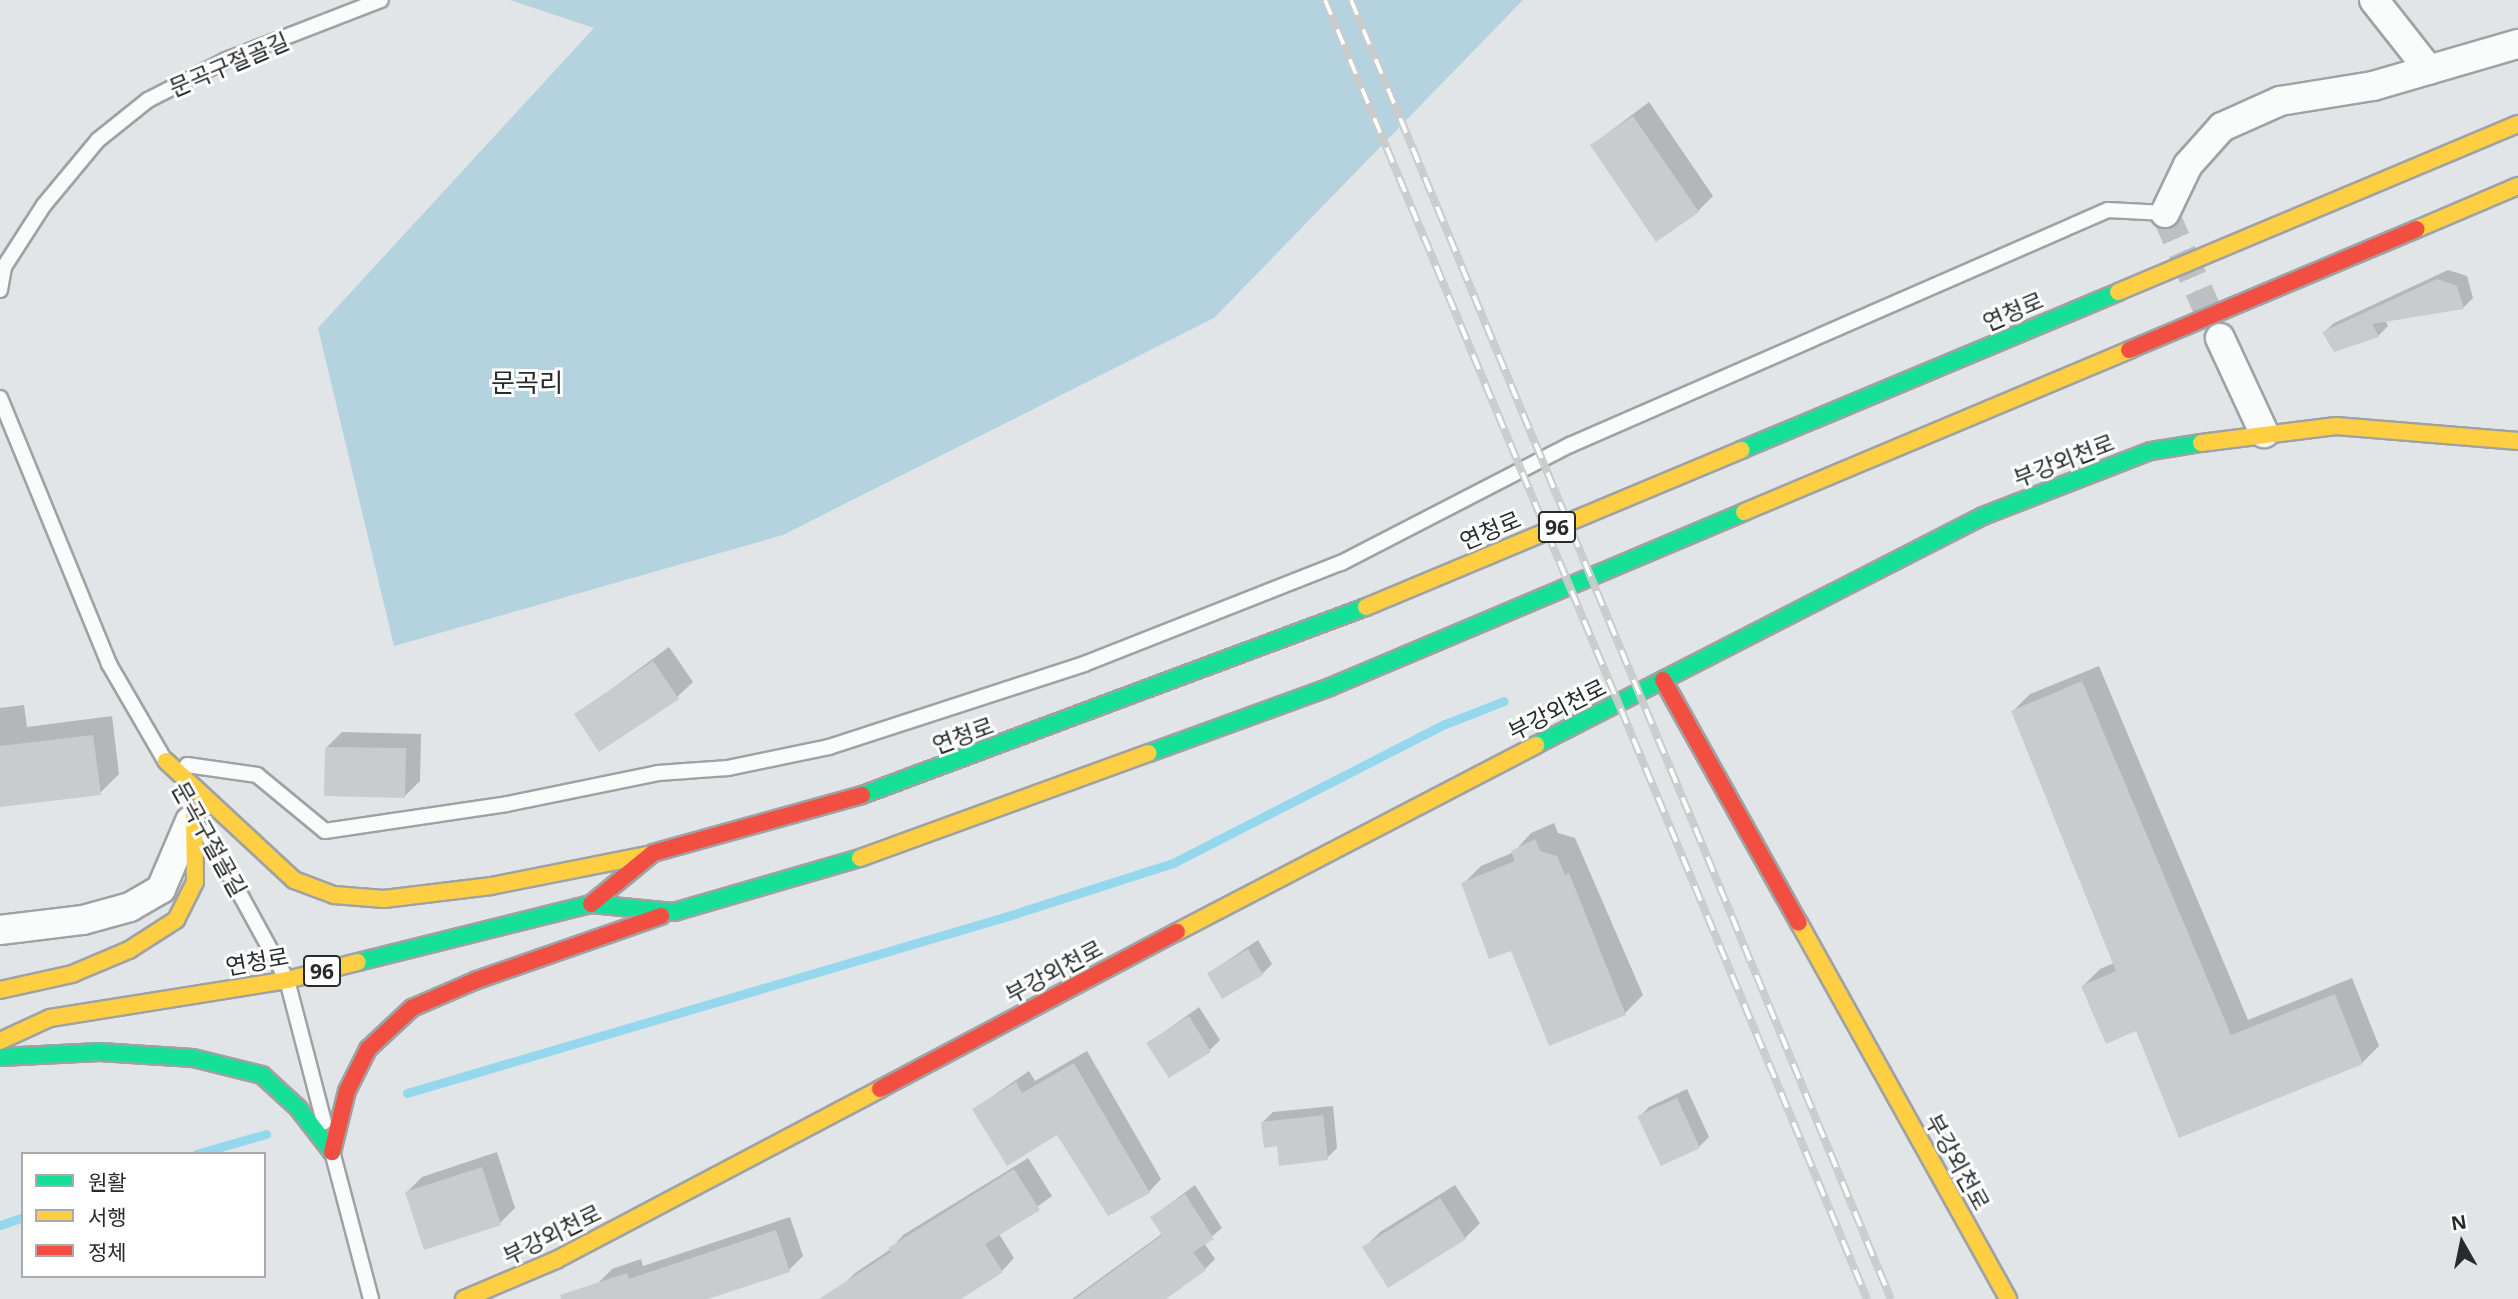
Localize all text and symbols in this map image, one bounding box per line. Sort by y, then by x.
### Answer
street label: 문곡구절골길 [165,26,293,102]
street label: 연청로 [1978,286,2048,336]
district label: 문곡리 [491,367,563,399]
street label: 부강외천로 [2010,428,2118,492]
street label: 연청로 [1455,505,1525,555]
road number: 96 [1538,510,1576,544]
street label: 부강외천로 [1504,673,1610,745]
street label: 연청로 [928,711,998,759]
street label: 문곡구절골길 [167,777,253,901]
street label: 부강외천로 [1001,934,1107,1008]
street label: 연청로 [223,942,291,980]
road number: 96 [303,954,341,988]
street label: 부강외천로 [1920,1109,1996,1215]
legend [21,1152,266,1278]
text: 원활 [88,1168,127,1196]
street label: 부강외천로 [498,1198,606,1270]
text: 서행 [88,1203,127,1231]
north arrow [2427,1208,2497,1278]
text: N [2449,1208,2468,1236]
text: 정체 [88,1238,127,1266]

